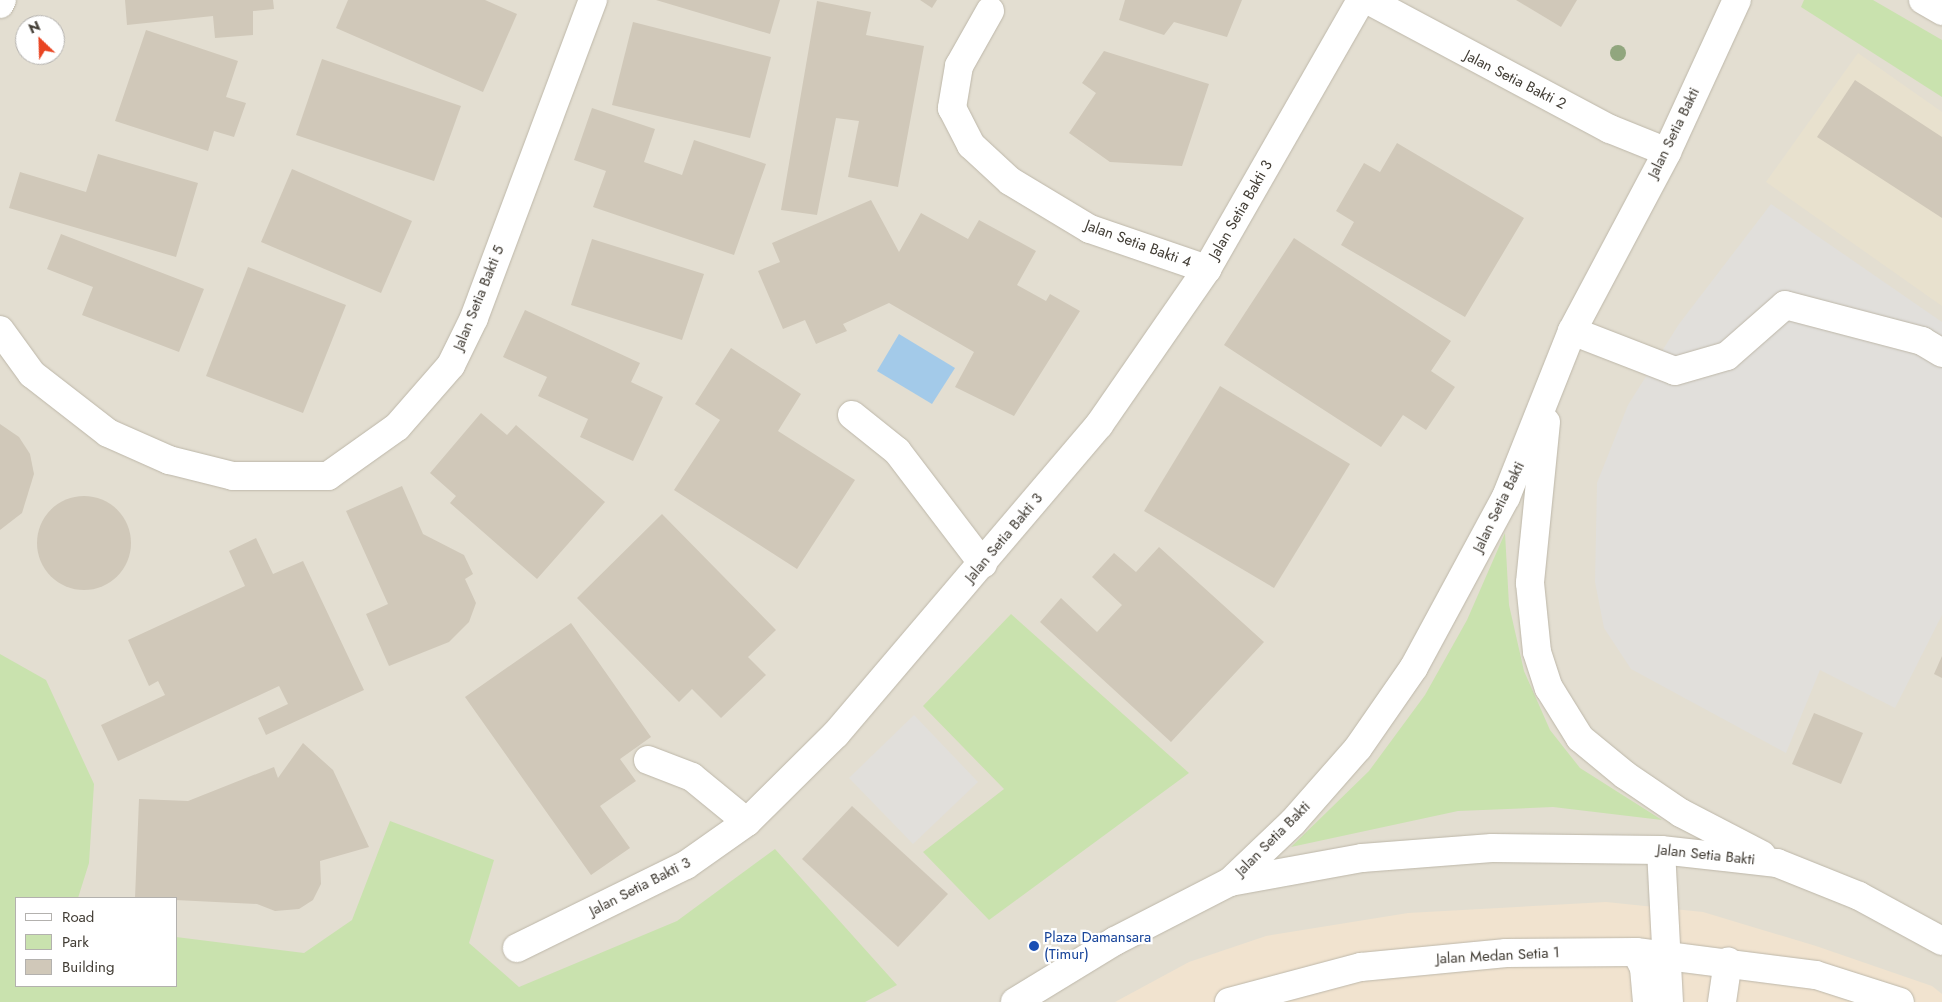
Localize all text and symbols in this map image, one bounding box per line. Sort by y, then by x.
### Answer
north arrow [15,15,65,65]
text: N [25,16,43,39]
street label: Jalan Setia Bakti 2 [1461,47,1569,113]
street label: Jalan Setia Bakti [1644,85,1704,181]
street label: Jalan Setia Bakti 3 [1205,157,1277,263]
street label: Jalan Setia Bakti 4 [1082,216,1194,272]
street label: Jalan Setia Bakti 5 [450,243,508,353]
street label: Jalan Setia Bakti [1469,459,1529,555]
street label: Jalan Setia Bakti 3 [961,490,1047,586]
street label: Jalan Setia Bakti [1232,798,1314,880]
street label: Jalan Setia Bakti [1656,841,1756,869]
street label: Jalan Setia Bakti 3 [586,854,694,920]
legend [15,897,178,987]
text: Road [62,906,94,928]
place label: Plaza Damansara (Timur) [1044,928,1151,963]
text: Park [62,931,89,953]
marker: Plaza Damansara (Timur) [1028,940,1040,952]
street label: Jalan Medan Setia 1 [1436,944,1560,968]
text: Building [62,956,114,978]

